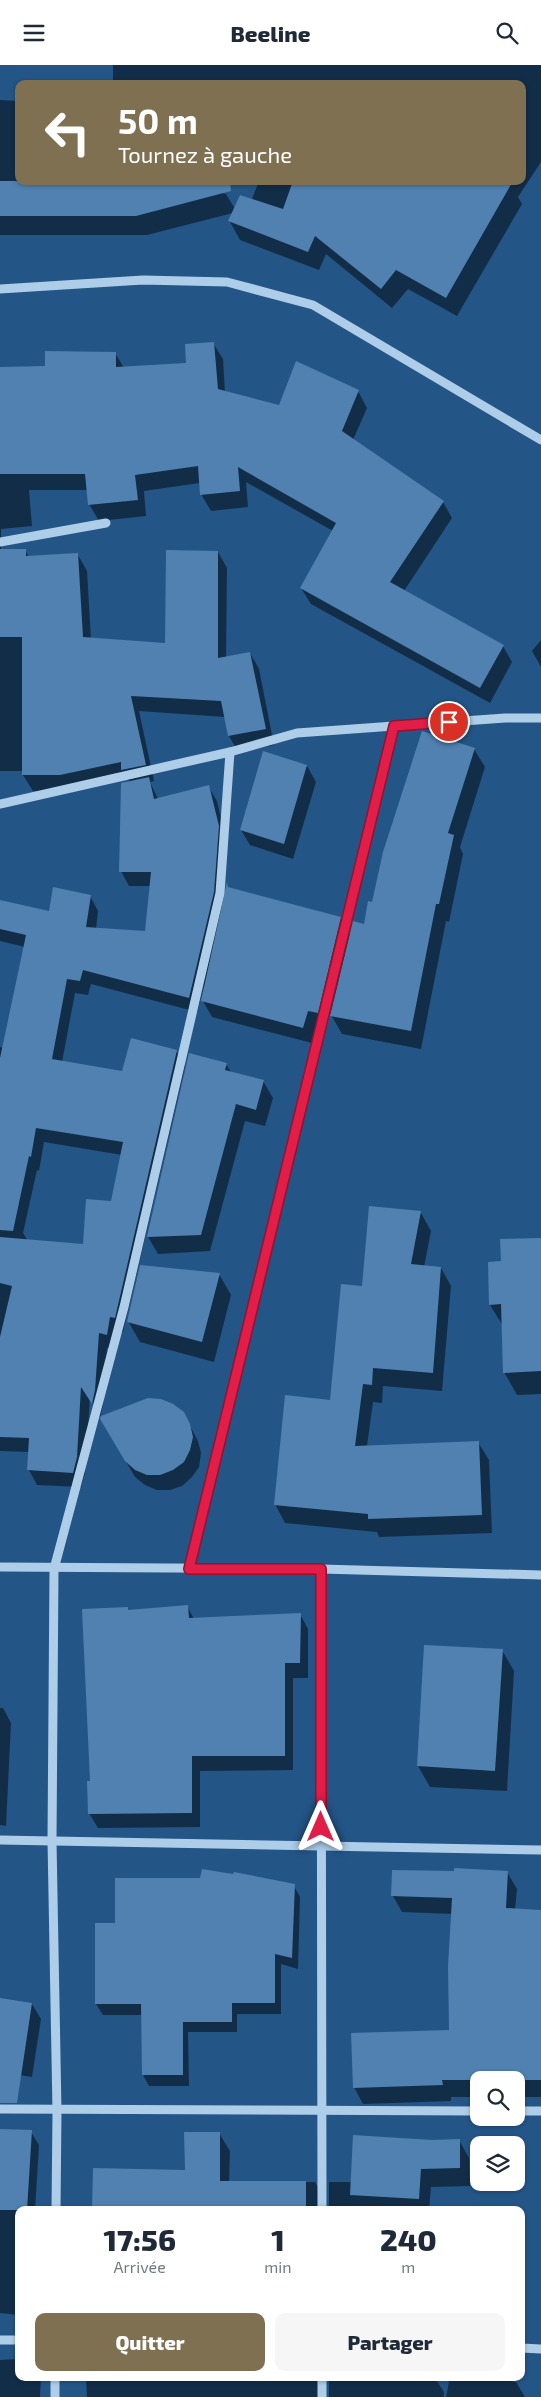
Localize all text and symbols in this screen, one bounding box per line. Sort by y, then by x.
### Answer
icon: menu [20,19,48,47]
icon: search [493,19,521,47]
text: Beeline [231,20,310,46]
text: 50 m [118,99,198,141]
icon: left [35,100,100,165]
text: Tournez à gauche [118,141,292,167]
pin [428,701,470,743]
icon: arrive [435,708,463,736]
position arrow [294,1800,346,1852]
map controls [470,2071,525,2191]
button: search [470,2071,525,2126]
button: layers [470,2136,525,2191]
text: 17:56 [103,2221,176,2257]
text: 1 [271,2221,285,2257]
text: 240 [380,2221,437,2257]
text: Arrivée [113,2257,166,2276]
text: min [264,2257,292,2276]
text: m [401,2257,415,2276]
button: Quitter [35,2313,265,2371]
button: Partager [275,2313,505,2371]

